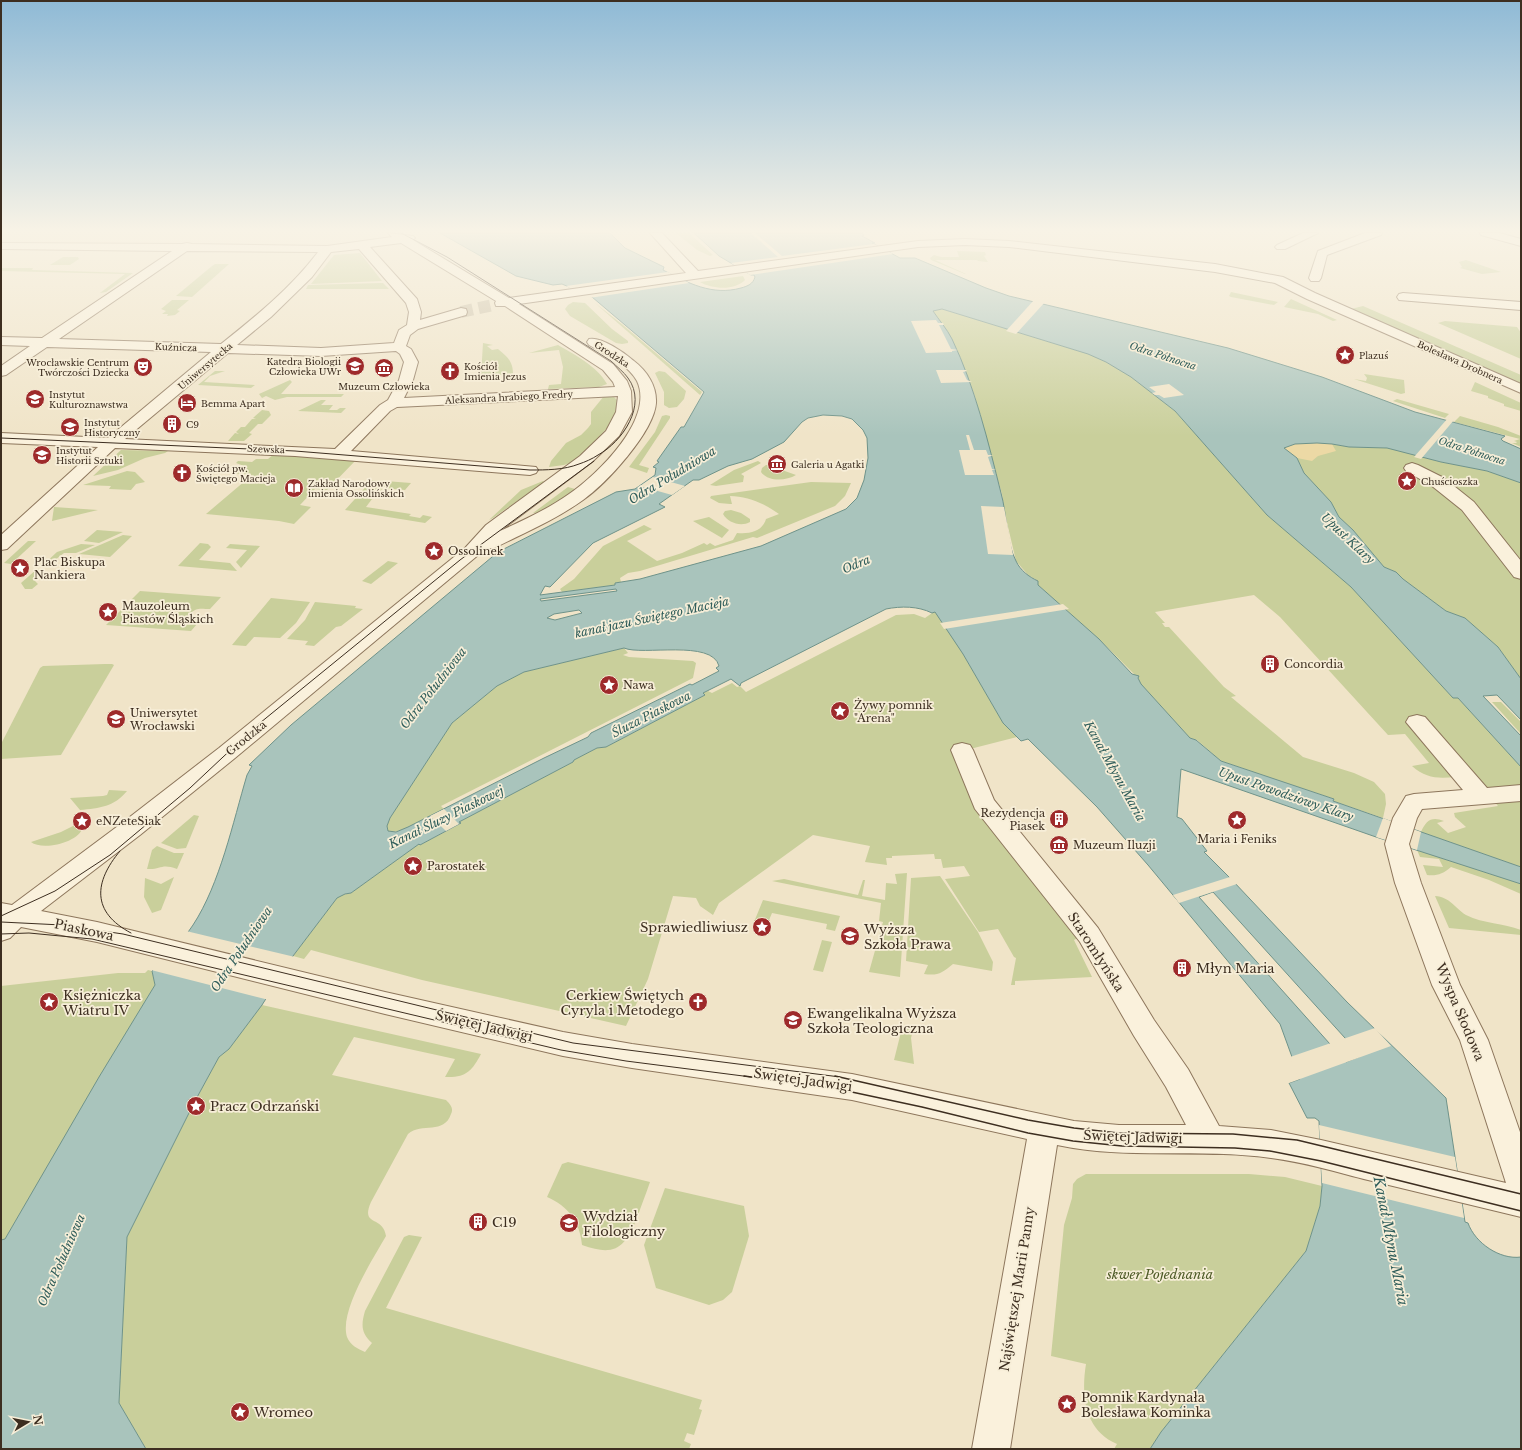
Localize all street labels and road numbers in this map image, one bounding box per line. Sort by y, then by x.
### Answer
street label: Bolesława Drobnera [1416,338,1504,386]
street label: Grodzka [592,339,632,369]
street label: Uniwersytecka [176,340,234,392]
street label: Kuźnicza [155,341,197,353]
street label: Aleksandra hrabiego Fredry [444,388,574,406]
street label: Szewska [247,443,285,455]
street label: Grodzka [223,717,270,759]
street label: Staromłyńska [1064,909,1128,996]
street label: Piaskowa [53,915,116,945]
street label: Wyspa Słodowa [1431,960,1489,1064]
street label: Świętej Jadwigi [434,1007,535,1046]
street label: Świętej Jadwigi [753,1065,854,1095]
street label: Świętej Jadwigi [1083,1127,1184,1147]
street label: Najświętszej Marii Panny [996,1205,1039,1373]

